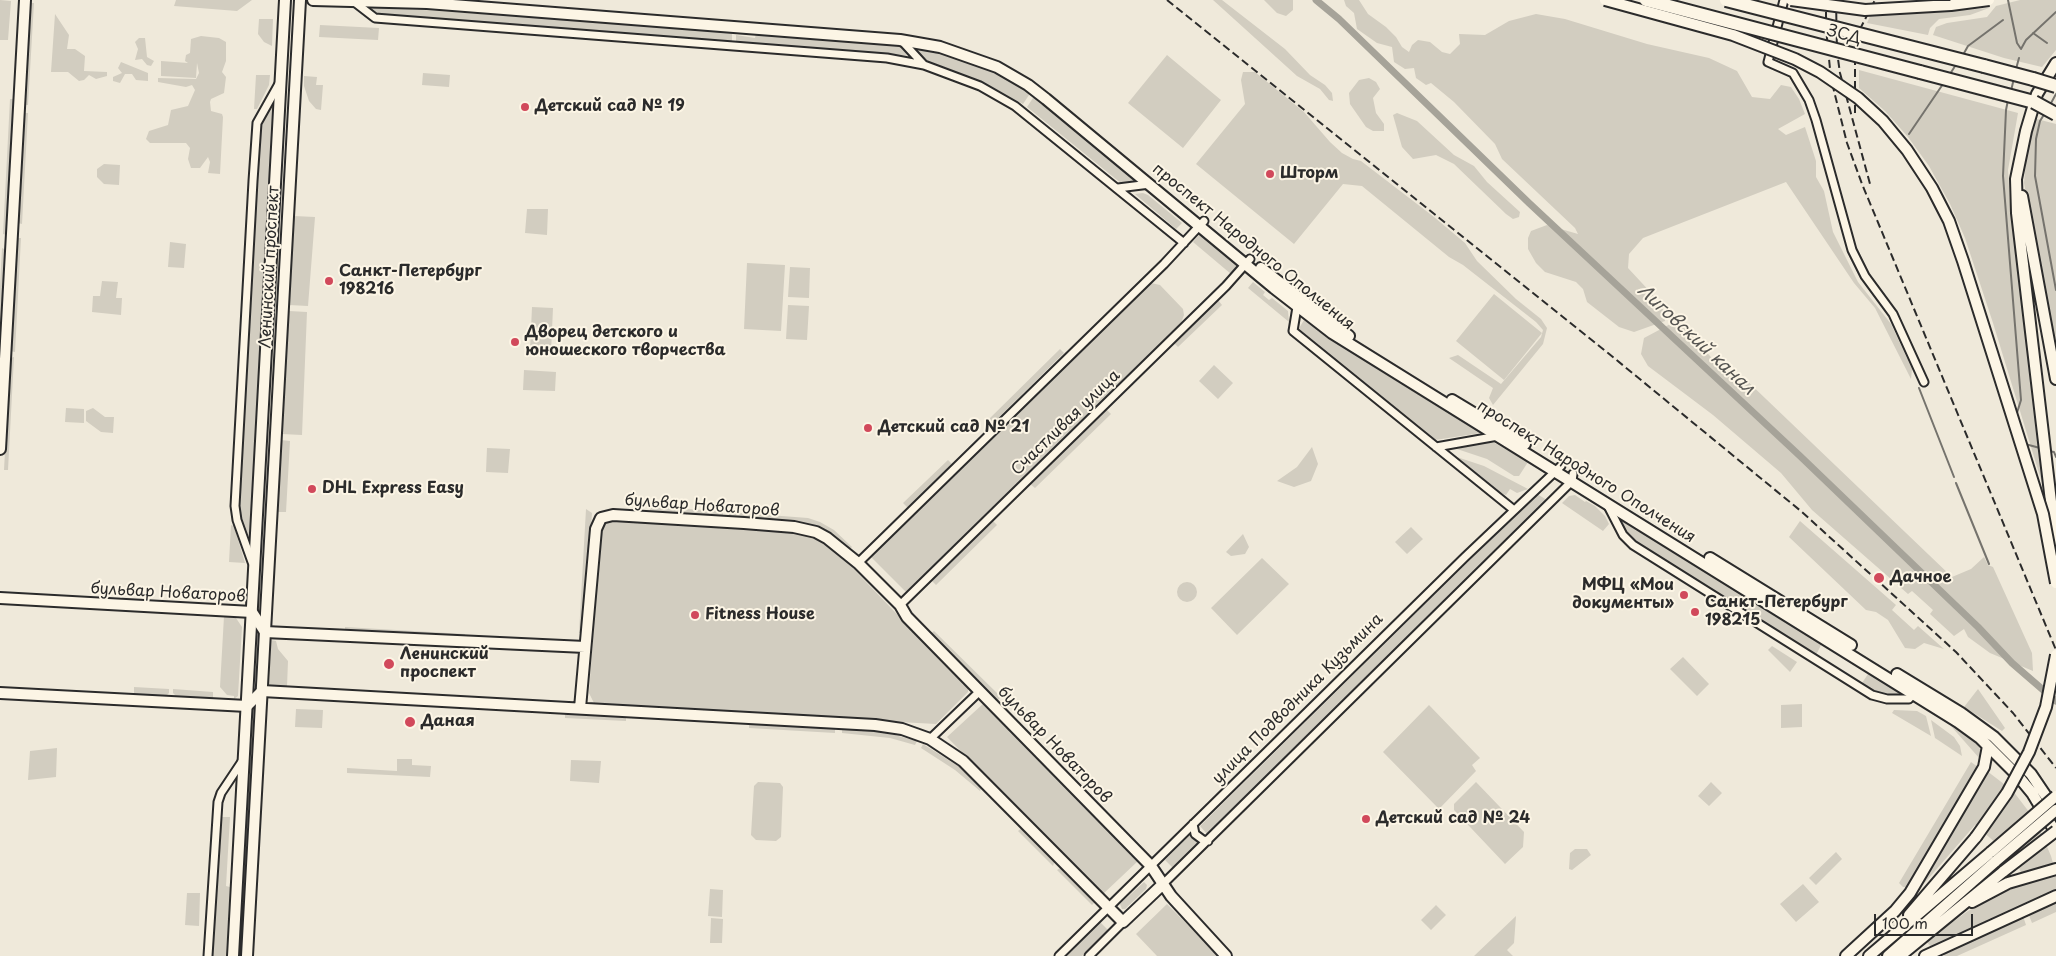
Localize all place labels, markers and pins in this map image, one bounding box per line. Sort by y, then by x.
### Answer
place label: Детский сад № 19 [535,97,685,117]
marker: Детский сад № 19 [519,101,531,113]
place label: Шторм [1280,164,1338,184]
marker: Шторм [1264,168,1276,180]
place label: Санкт-Петербург 198216 [339,262,482,300]
marker: Санкт-Петербург 198216 [323,275,335,287]
place label: Дворец детского и юношеского творчества [525,323,726,361]
marker: Дворец детского и юношеского творчества [509,336,521,348]
place label: Детский сад № 21 [878,418,1029,438]
marker: Детский сад № 21 [862,422,874,434]
place label: DHL Express Easy [322,479,464,499]
marker: DHL Express Easy [306,483,318,495]
place label: Дачное [1890,568,1951,588]
marker: Дачное [1872,571,1886,585]
place label: МФЦ «Мои документы» [1572,576,1674,614]
marker: МФЦ «Мои документы» [1678,589,1690,601]
place label: Санкт-Петербург 198215 [1705,593,1848,631]
place label: Fitness House [705,605,815,625]
marker: Санкт-Петербург 198215 [1689,606,1701,618]
marker: Fitness House [689,609,701,621]
place label: Ленинский проспект [400,645,489,683]
marker: Ленинский проспект [382,657,396,671]
place label: Даная [421,712,475,732]
marker: Даная [403,715,417,729]
place label: Детский сад № 24 [1376,809,1530,829]
marker: Детский сад № 24 [1360,813,1372,825]

